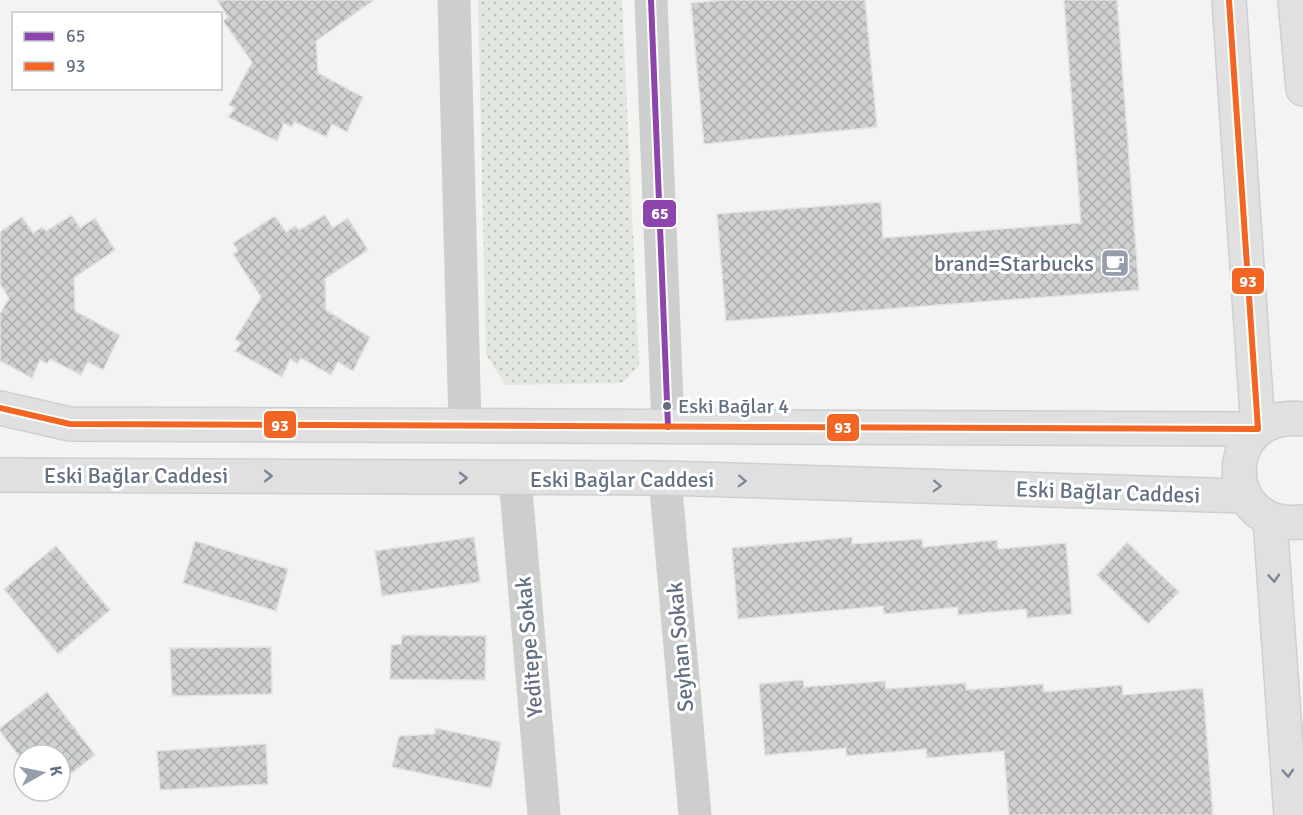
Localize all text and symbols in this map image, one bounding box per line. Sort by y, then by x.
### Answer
legend [12,12,222,90]
text: 65 [66,25,85,47]
text: 93 [66,55,85,77]
line badge: 65 [642,199,677,228]
text: 65 [651,204,669,224]
cafe icon: brand=Starbucks [1099,247,1131,279]
place label: brand=Starbucks [934,250,1094,277]
line badge: 93 [1231,267,1265,295]
text: 93 [1239,272,1257,292]
place label: Eski Bağlar 4 [678,394,789,419]
marker: Eski Bağlar 4 [661,400,673,412]
line badge: 93 [263,410,297,439]
line badge: 93 [826,413,860,442]
text: 93 [271,416,289,436]
text: 93 [834,418,852,438]
street label: Eski Bağlar Caddesi [44,462,228,489]
street label: Eski Bağlar Caddesi [530,466,714,493]
one-way arrow [264,470,273,482]
one-way arrow [459,472,468,484]
one-way arrow [738,474,747,487]
street label: Eski Bağlar Caddesi [1015,475,1201,509]
one-way arrow [933,480,942,493]
one-way arrow [1268,574,1281,583]
street label: Yeditepe Sokak [509,576,549,718]
street label: Seyhan Sokak [661,581,699,713]
north arrow [12,743,72,803]
text: K [45,764,66,777]
one-way arrow [1281,768,1294,777]

